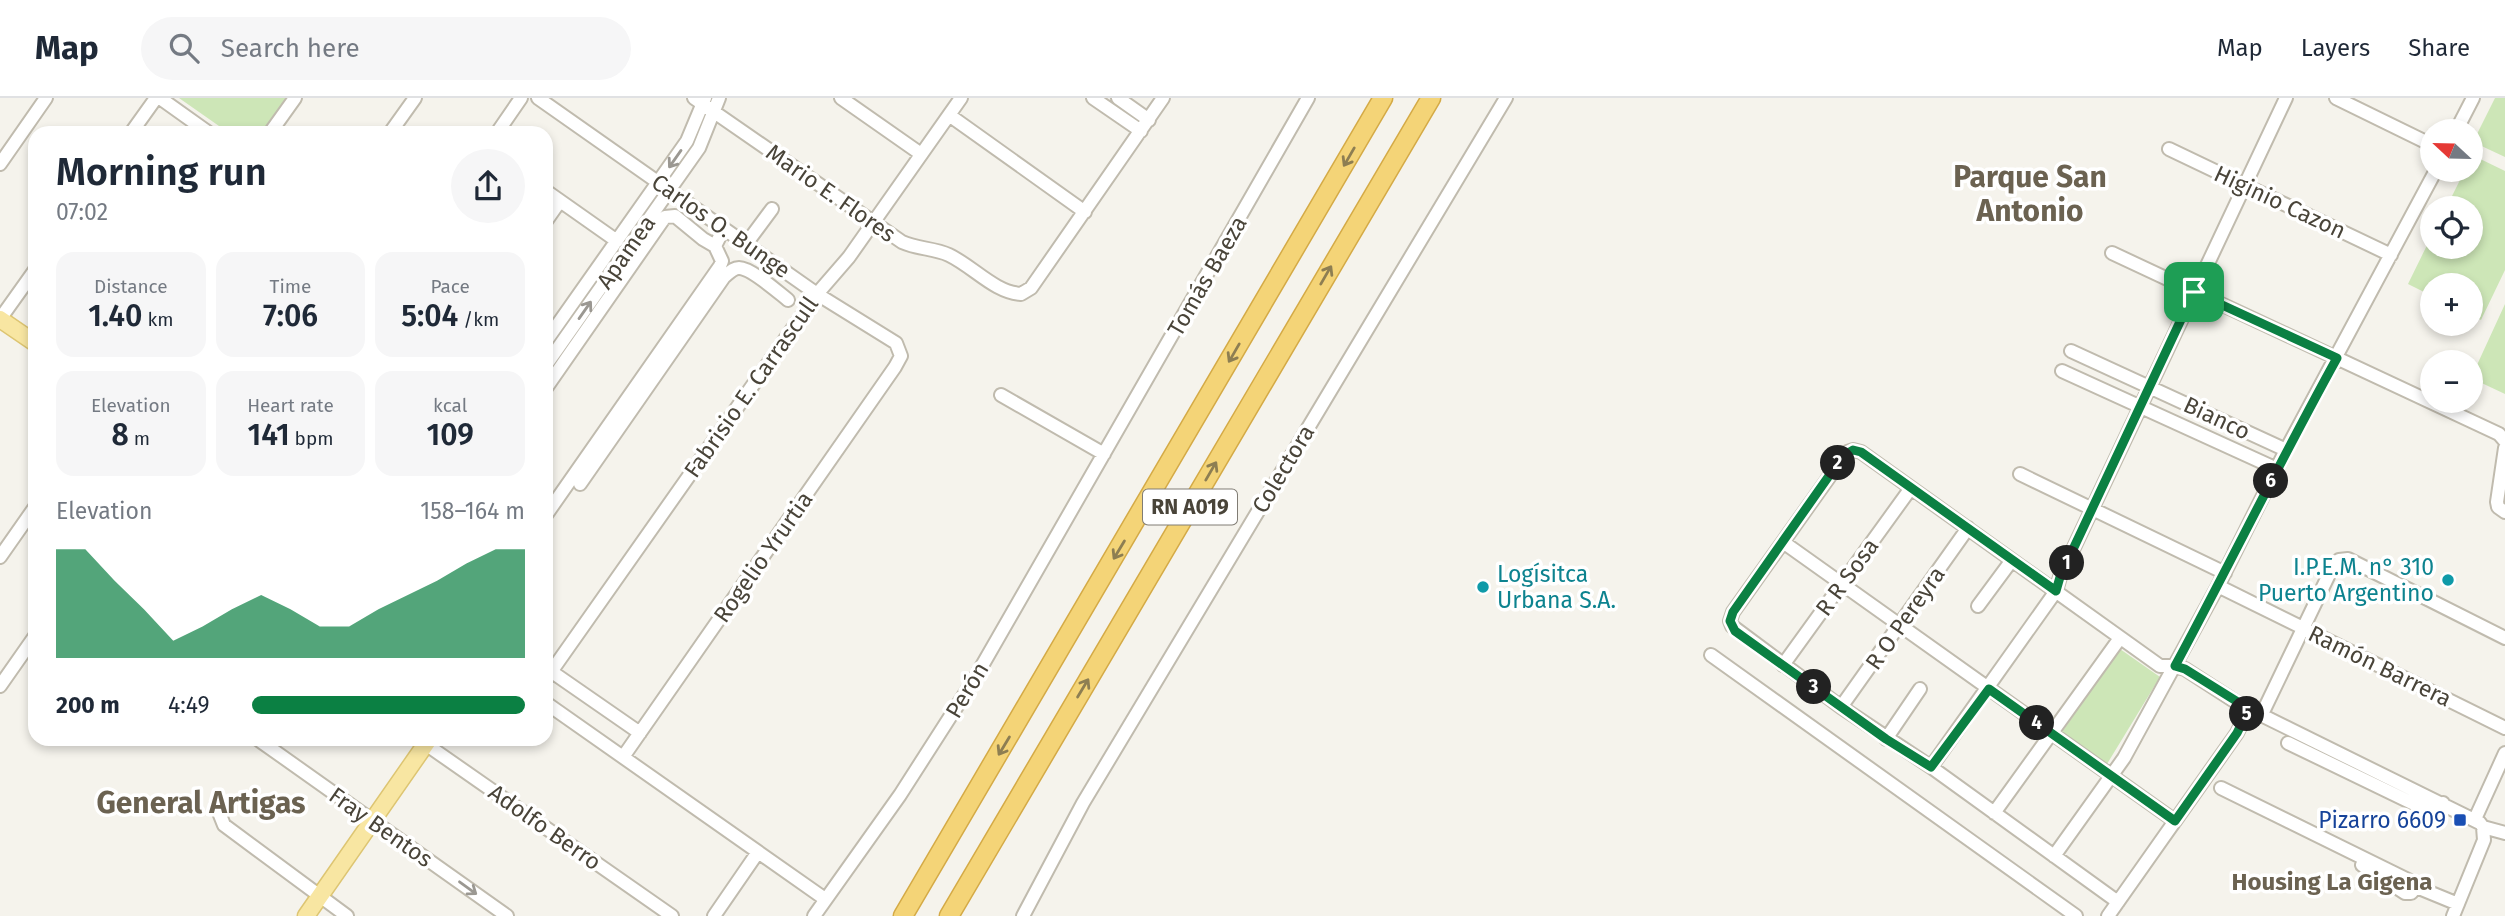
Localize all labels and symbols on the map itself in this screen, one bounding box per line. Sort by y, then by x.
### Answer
north arrow [2420,119,2483,182]
street label: Mario E. Flores [761,138,901,248]
one-way arrow [1341,146,1355,166]
one-way arrow [668,149,682,168]
district label: Parque San Antonio [1953,159,2107,229]
street label: Higinio Cazon [2210,159,2350,245]
street label: Carlos O. Bunge [646,168,796,284]
street label: Apamea [591,210,661,294]
street label: Tomás Baeza [1161,211,1253,341]
pin [2164,262,2224,322]
one-way arrow [1320,266,1334,286]
street label: Fabrisio E. Carrascull [678,291,824,483]
one-way arrow [578,301,592,320]
one-way arrow [1227,343,1241,363]
street label: Bianco [2179,390,2255,446]
street label: Colectora [1246,420,1320,518]
pin: 2 [1820,446,1856,480]
one-way arrow [1204,462,1218,482]
pin: 6 [2254,464,2288,498]
street label: Rogelio Yrurtia [707,486,819,628]
road number: RN A019 [1143,490,1237,524]
street label: R R Sosa [1810,533,1884,621]
one-way arrow [1112,539,1126,559]
pin: 1 [2050,546,2084,580]
place label: I.P.E.M. n° 310 Puerto Argentino [2258,553,2434,607]
place label: Logísitca Urbana S.A. [1497,560,1616,614]
street label: R O Pereyra [1859,561,1951,675]
marker: I.P.E.M. n° 310 Puerto Argentino [2440,572,2456,588]
marker: Logísitca Urbana S.A. [1475,579,1491,595]
street label: Ramón Barrera [2304,619,2456,713]
street label: Perón [939,657,995,723]
pin: 3 [1797,670,1832,704]
one-way arrow [1076,679,1090,699]
pin: 5 [2230,696,2264,732]
pin: 4 [2020,706,2054,740]
one-way arrow [996,735,1010,755]
street label: Adolfo Berro [483,778,607,876]
street label: Fray Bentos [324,781,438,873]
district label: General Artigas [96,785,306,821]
place label: Pizarro 6609 [2318,806,2446,834]
marker: Pizarro 6609 [2452,812,2468,828]
district label: Housing La Gigena [2232,868,2432,896]
one-way arrow [458,881,477,896]

